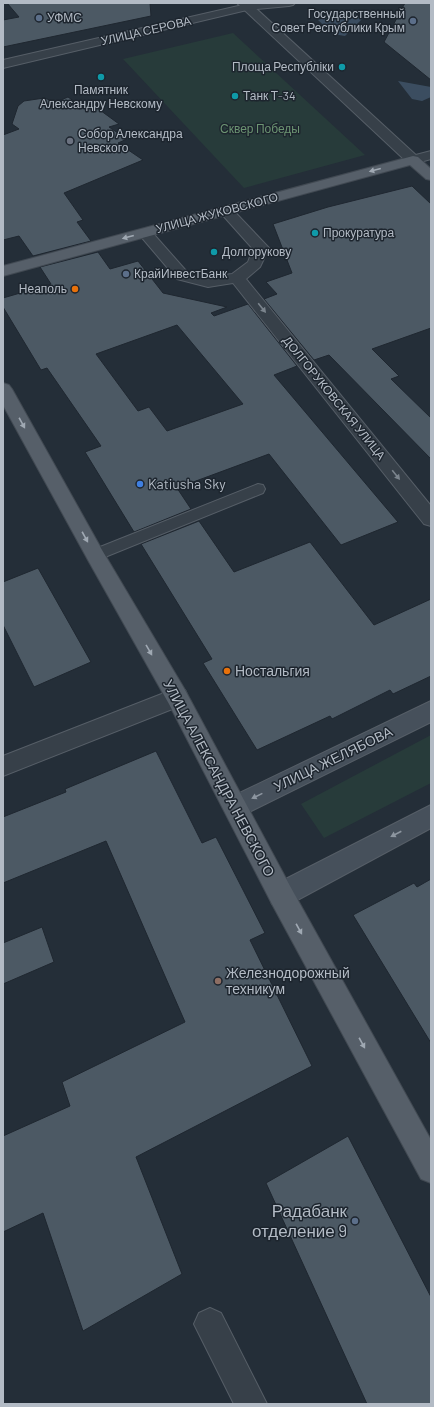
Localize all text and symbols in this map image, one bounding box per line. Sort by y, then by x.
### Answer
place label: Государственный Совет Республики Крым [272,6,405,35]
place label: УФМС [47,10,82,24]
marker: УФМС [34,13,44,23]
street label: УЛИЦА СЕРОВА [99,13,193,48]
marker: Государственный Совет Республики Крым [408,16,418,26]
place label: Площа Республіки [232,59,334,74]
marker: Площа Республіки [337,62,347,72]
marker: Памятник Александру Невскому [96,72,106,82]
place label: Памятник Александру Невскому [40,82,162,111]
place label: Танк Т-34 [243,88,296,102]
marker: Танк Т-34 [230,91,240,101]
park label: Сквер Победы [220,121,300,136]
place label: Собор Александра Невского [78,126,183,154]
marker: Собор Александра Невского [65,136,75,146]
one-way arrow [369,167,381,173]
street label: УЛИЦА ЖУКОВСКОГО [154,189,280,236]
place label: Прокуратура [323,225,394,240]
marker: Прокуратура [310,228,320,238]
one-way arrow [122,234,134,240]
place label: Долгорукову [222,244,291,259]
marker: Долгорукову [209,247,219,257]
place label: КрайИнвестБанк [134,266,228,281]
marker: КрайИнвестБанк [121,269,131,279]
place label: Неаполь [19,281,67,295]
marker: Неаполь [70,284,80,294]
one-way arrow [257,303,266,314]
street label: ДОЛГОРУКОВСКАЯ УЛИЦА [280,333,389,463]
one-way arrow [19,417,25,429]
one-way arrow [391,469,400,480]
place label: Katiusha Sky [148,475,226,492]
marker: Katiusha Sky [135,479,145,489]
one-way arrow [82,531,88,543]
one-way arrow [146,644,153,656]
place label: Ностальгия [235,662,310,679]
marker: Ностальгия [222,666,232,676]
street label: УЛИЦА АЛЕКСАНДРА НЕВСКОГО [160,676,279,879]
street label: УЛИЦА ЖЕЛЯБОВА [271,722,395,795]
one-way arrow [252,793,263,799]
one-way arrow [391,831,402,838]
one-way arrow [296,924,303,935]
place label: Железнодорожный техникум [226,964,350,997]
marker: Железнодорожный техникум [213,976,223,986]
one-way arrow [359,1037,365,1049]
place label: Радабанк отделение 9 [252,1200,348,1240]
marker: Радабанк отделение 9 [350,1216,360,1226]

